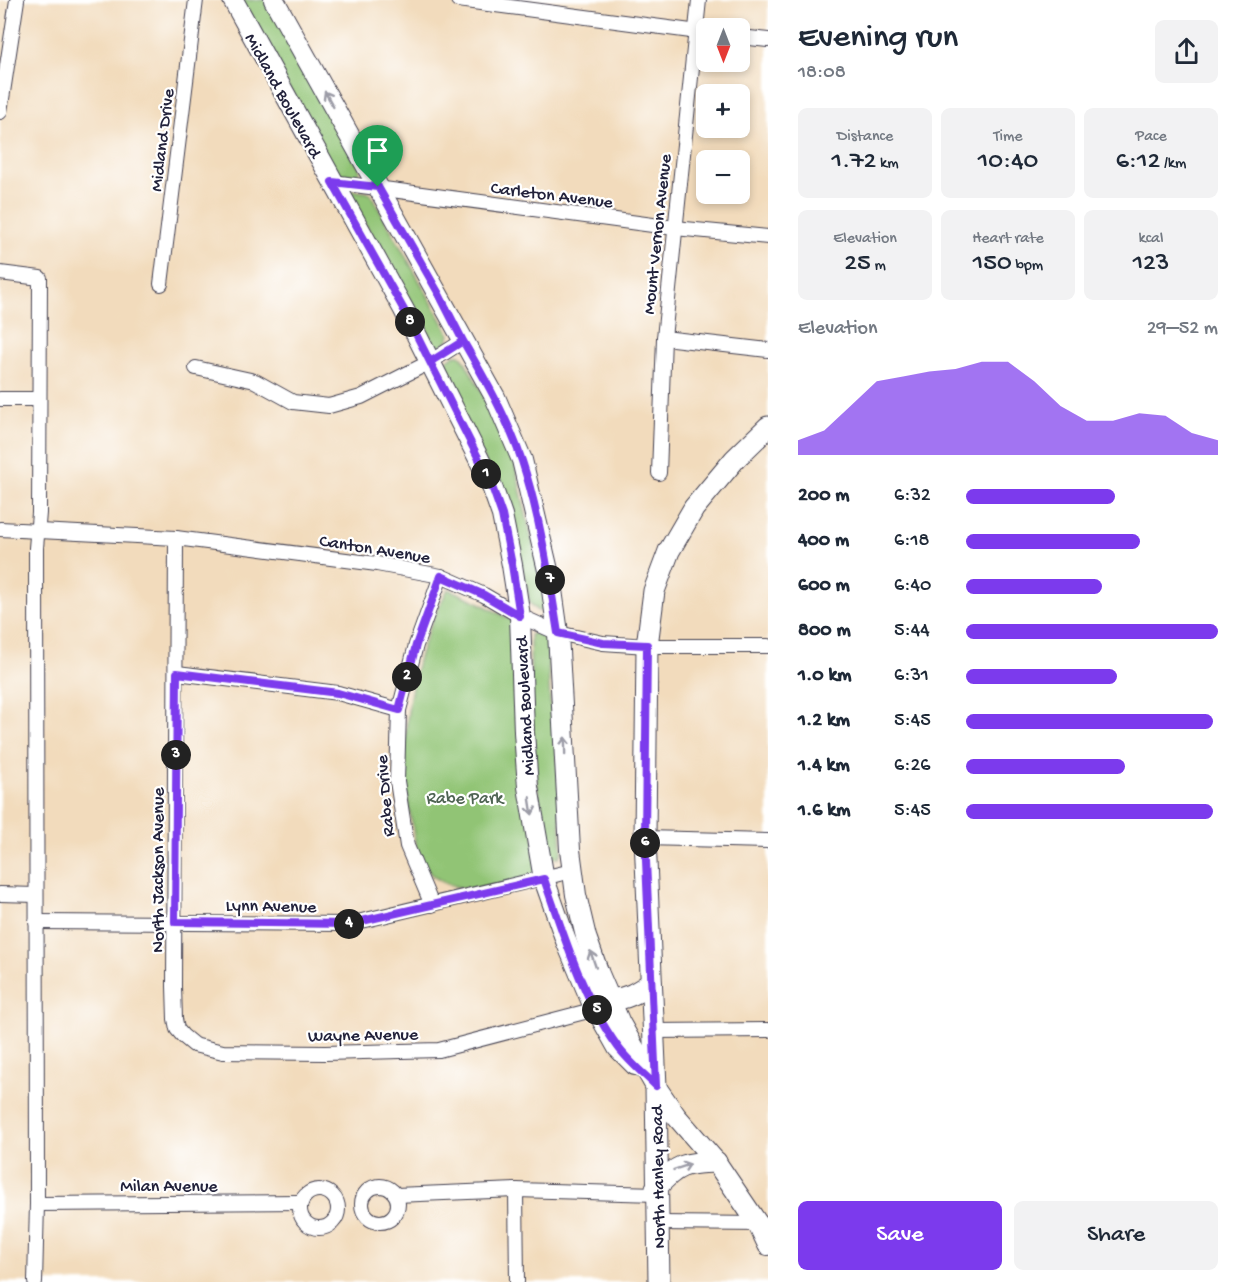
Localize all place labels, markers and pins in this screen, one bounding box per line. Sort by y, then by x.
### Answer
pin [352,125,403,187]
pin: 8 [395,307,425,337]
pin: 1 [471,459,501,489]
pin: 7 [535,565,565,595]
pin: 2 [392,662,422,692]
pin: 3 [161,740,191,770]
pin: 6 [630,828,660,858]
pin: 4 [334,909,364,939]
pin: 5 [582,995,612,1025]

